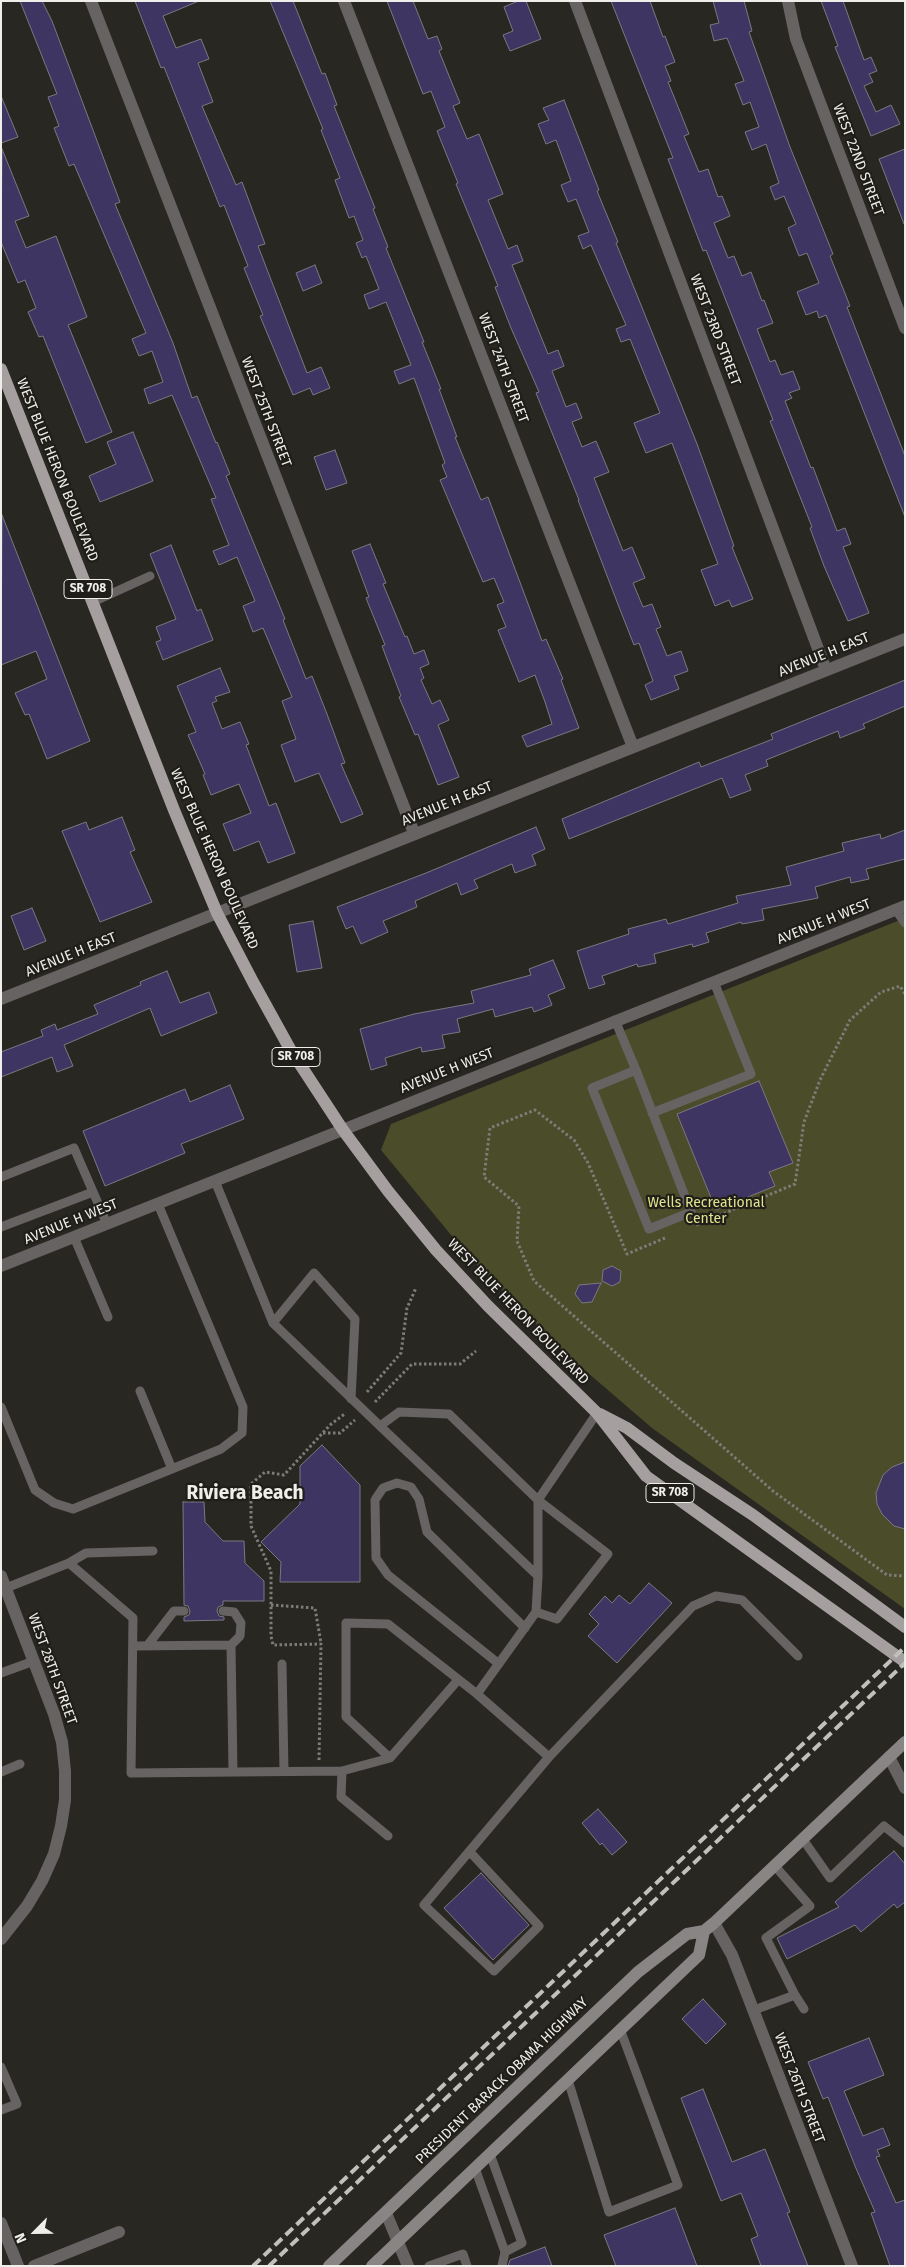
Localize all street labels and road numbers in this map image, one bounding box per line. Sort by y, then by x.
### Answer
street label: WEST 22ND STREET [829,102,887,218]
street label: WEST 23RD STREET [686,272,744,388]
street label: WEST 24TH STREET [474,311,532,425]
street label: WEST 25TH STREET [237,355,295,469]
street label: WEST BLUE HERON BOULEVARD [12,376,102,564]
road number: SR 708 [64,580,112,598]
street label: AVENUE H EAST [776,629,872,681]
street label: WEST BLUE HERON BOULEVARD [166,766,262,952]
street label: AVENUE H EAST [399,778,495,830]
street label: AVENUE H WEST [775,896,873,948]
street label: AVENUE H EAST [23,929,119,981]
street label: AVENUE H WEST [398,1045,496,1097]
road number: SR 708 [272,1048,320,1066]
street label: AVENUE H WEST [22,1196,120,1248]
street label: WEST BLUE HERON BOULEVARD [444,1236,592,1388]
road number: SR 708 [646,1484,694,1502]
street label: WEST 28TH STREET [24,1611,80,1727]
street label: PRESIDENT BARACK OBAMA HIGHWAY [412,1994,592,2168]
street label: WEST 26TH STREET [770,2031,828,2145]

